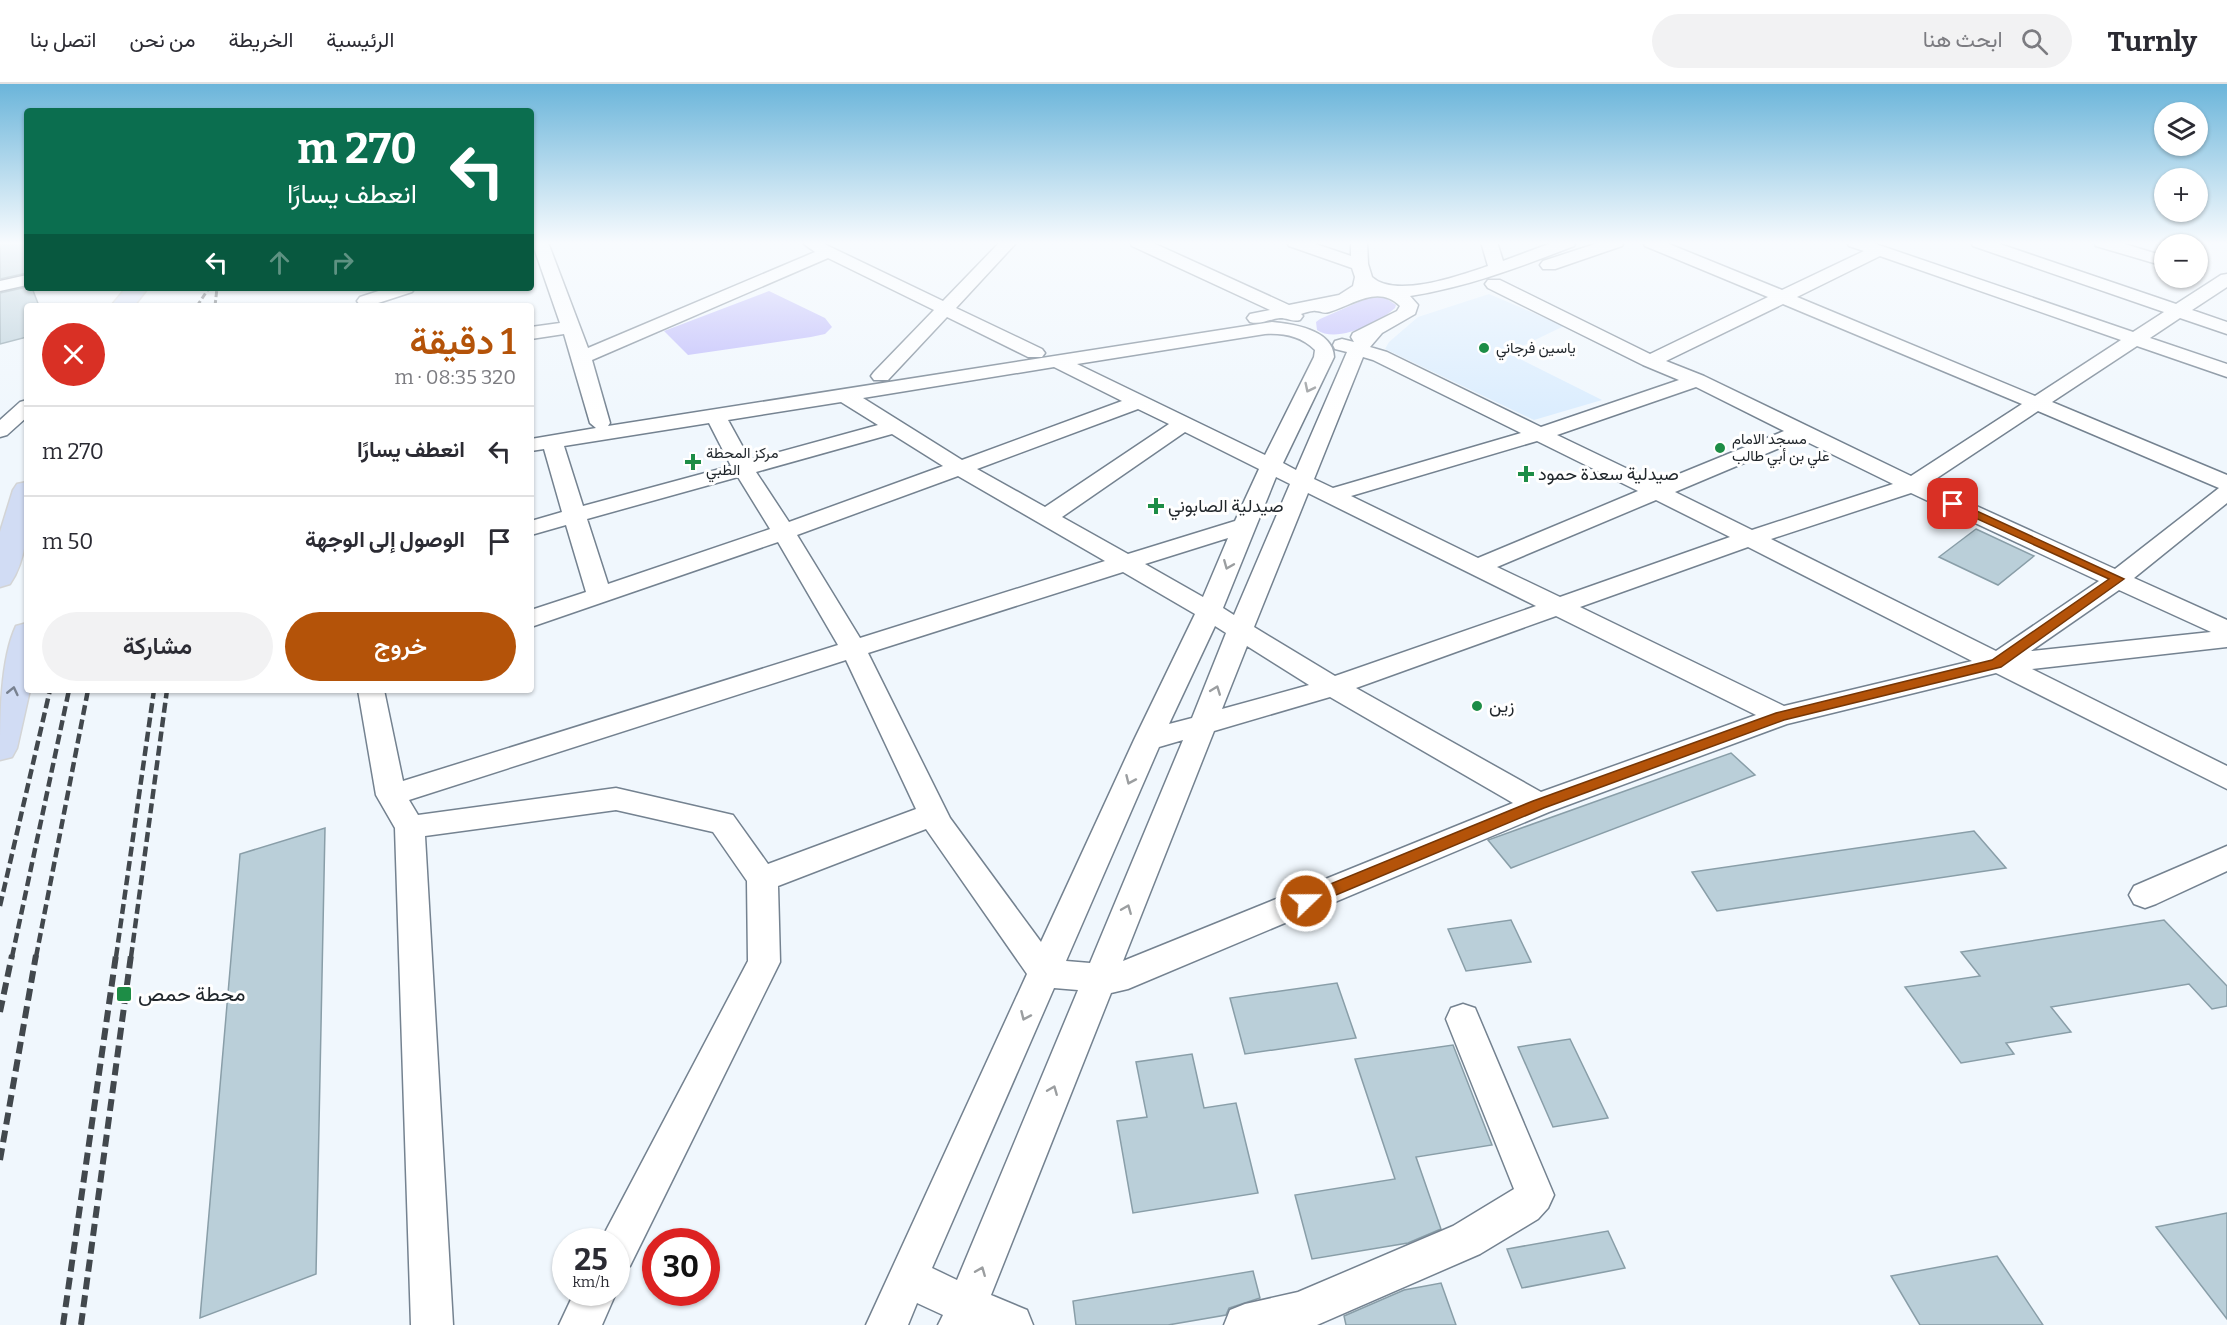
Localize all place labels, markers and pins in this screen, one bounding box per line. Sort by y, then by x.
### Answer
place label: ياسين فرجاني [1496,339,1576,361]
marker: ياسين فرجاني [1477,341,1491,355]
place label: مسجد الامام علي بن أبي طالب [1732,430,1830,469]
marker: مسجد الامام علي بن أبي طالب [1713,441,1727,455]
place label: مركز المحطة الطبي [706,444,778,483]
marker: مركز المحطة الطبي [684,453,702,471]
place label: صيدلية سعدة حمود [1538,463,1679,485]
marker: صيدلية سعدة حمود [1519,467,1533,481]
pin [1927,478,1978,529]
place label: صيدلية الصابوني [1168,495,1284,521]
marker: صيدلية الصابوني [1149,499,1163,513]
place label: زين [1489,695,1514,717]
marker: زين [1470,699,1484,713]
place label: محطة حمص [138,981,246,1007]
marker: محطة حمص [115,985,133,1003]

